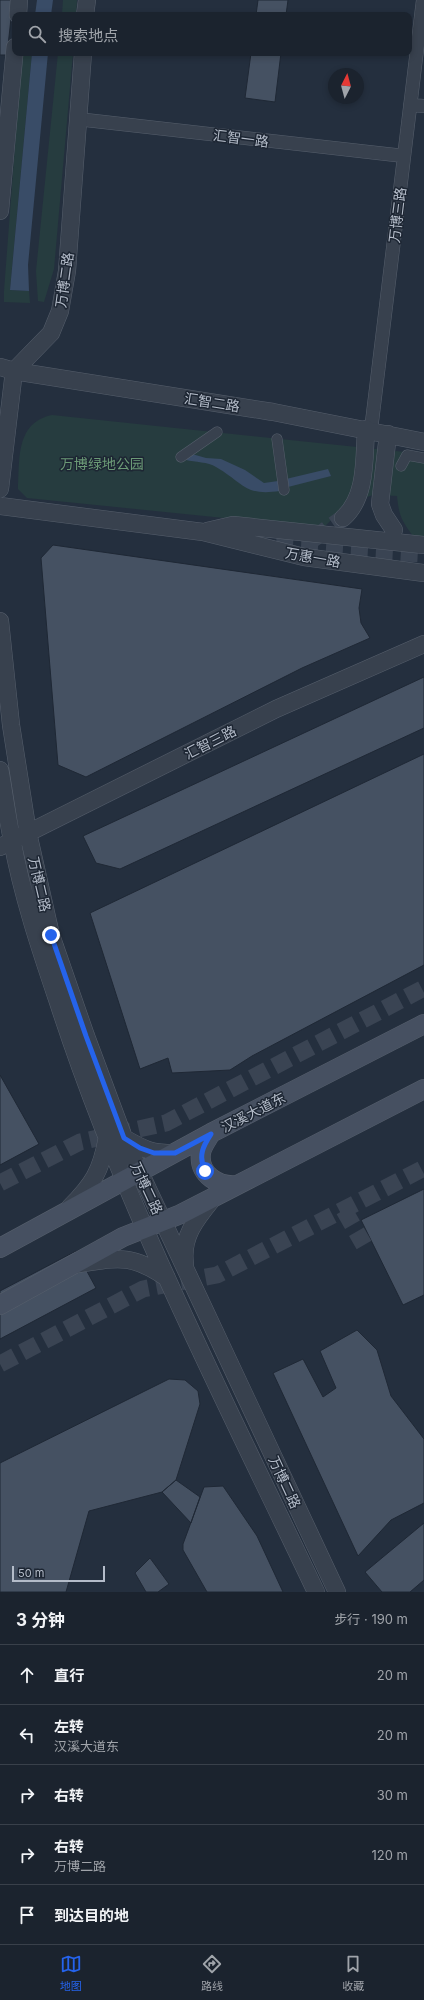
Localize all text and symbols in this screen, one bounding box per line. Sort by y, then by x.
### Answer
search box [12,12,412,56]
icon: search [26,23,48,45]
text: 搜索地点 [58,26,118,45]
north arrow [328,68,364,104]
street label: 汇智一路 [212,126,270,150]
street label: 万博三路 [385,186,409,244]
street label: 万博二路 [52,251,76,309]
street label: 汇智二路 [183,389,241,415]
park label: 万博绿地公园 [60,455,144,472]
street label: 万惠一路 [284,544,342,570]
street label: 汇智三路 [181,722,239,762]
street label: 万博二路 [25,855,55,913]
route end [42,926,60,944]
street label: 汉溪大道东 [218,1089,288,1135]
street label: 万博二路 [127,1159,167,1217]
route start [196,1162,214,1180]
street label: 万博二路 [265,1453,305,1511]
scale bar [12,1564,105,1583]
text: 50 m [18,1566,44,1580]
text: 3 分钟 [16,1610,65,1630]
text: 步行 · 190 m [334,1611,408,1627]
icon: ahead [16,1664,38,1686]
text: 直行 [54,1666,84,1685]
text: 20 m [377,1667,408,1683]
text: 左转 [54,1717,84,1736]
icon: left [16,1724,38,1746]
text: 20 m [377,1727,408,1743]
text: 汉溪大道东 [54,1738,119,1754]
icon: right [16,1784,38,1806]
text: 右转 [54,1786,84,1805]
text: 30 m [377,1787,408,1803]
text: 右转 [54,1837,84,1856]
icon: right [16,1844,38,1866]
text: 120 m [372,1847,408,1863]
text: 万博二路 [54,1858,106,1874]
icon: arrive [16,1904,38,1926]
text: 到达目的地 [54,1906,129,1925]
tab: 地图 [60,1953,82,1993]
tab: 路线 [201,1953,223,1993]
tab: 收藏 [342,1953,364,1993]

